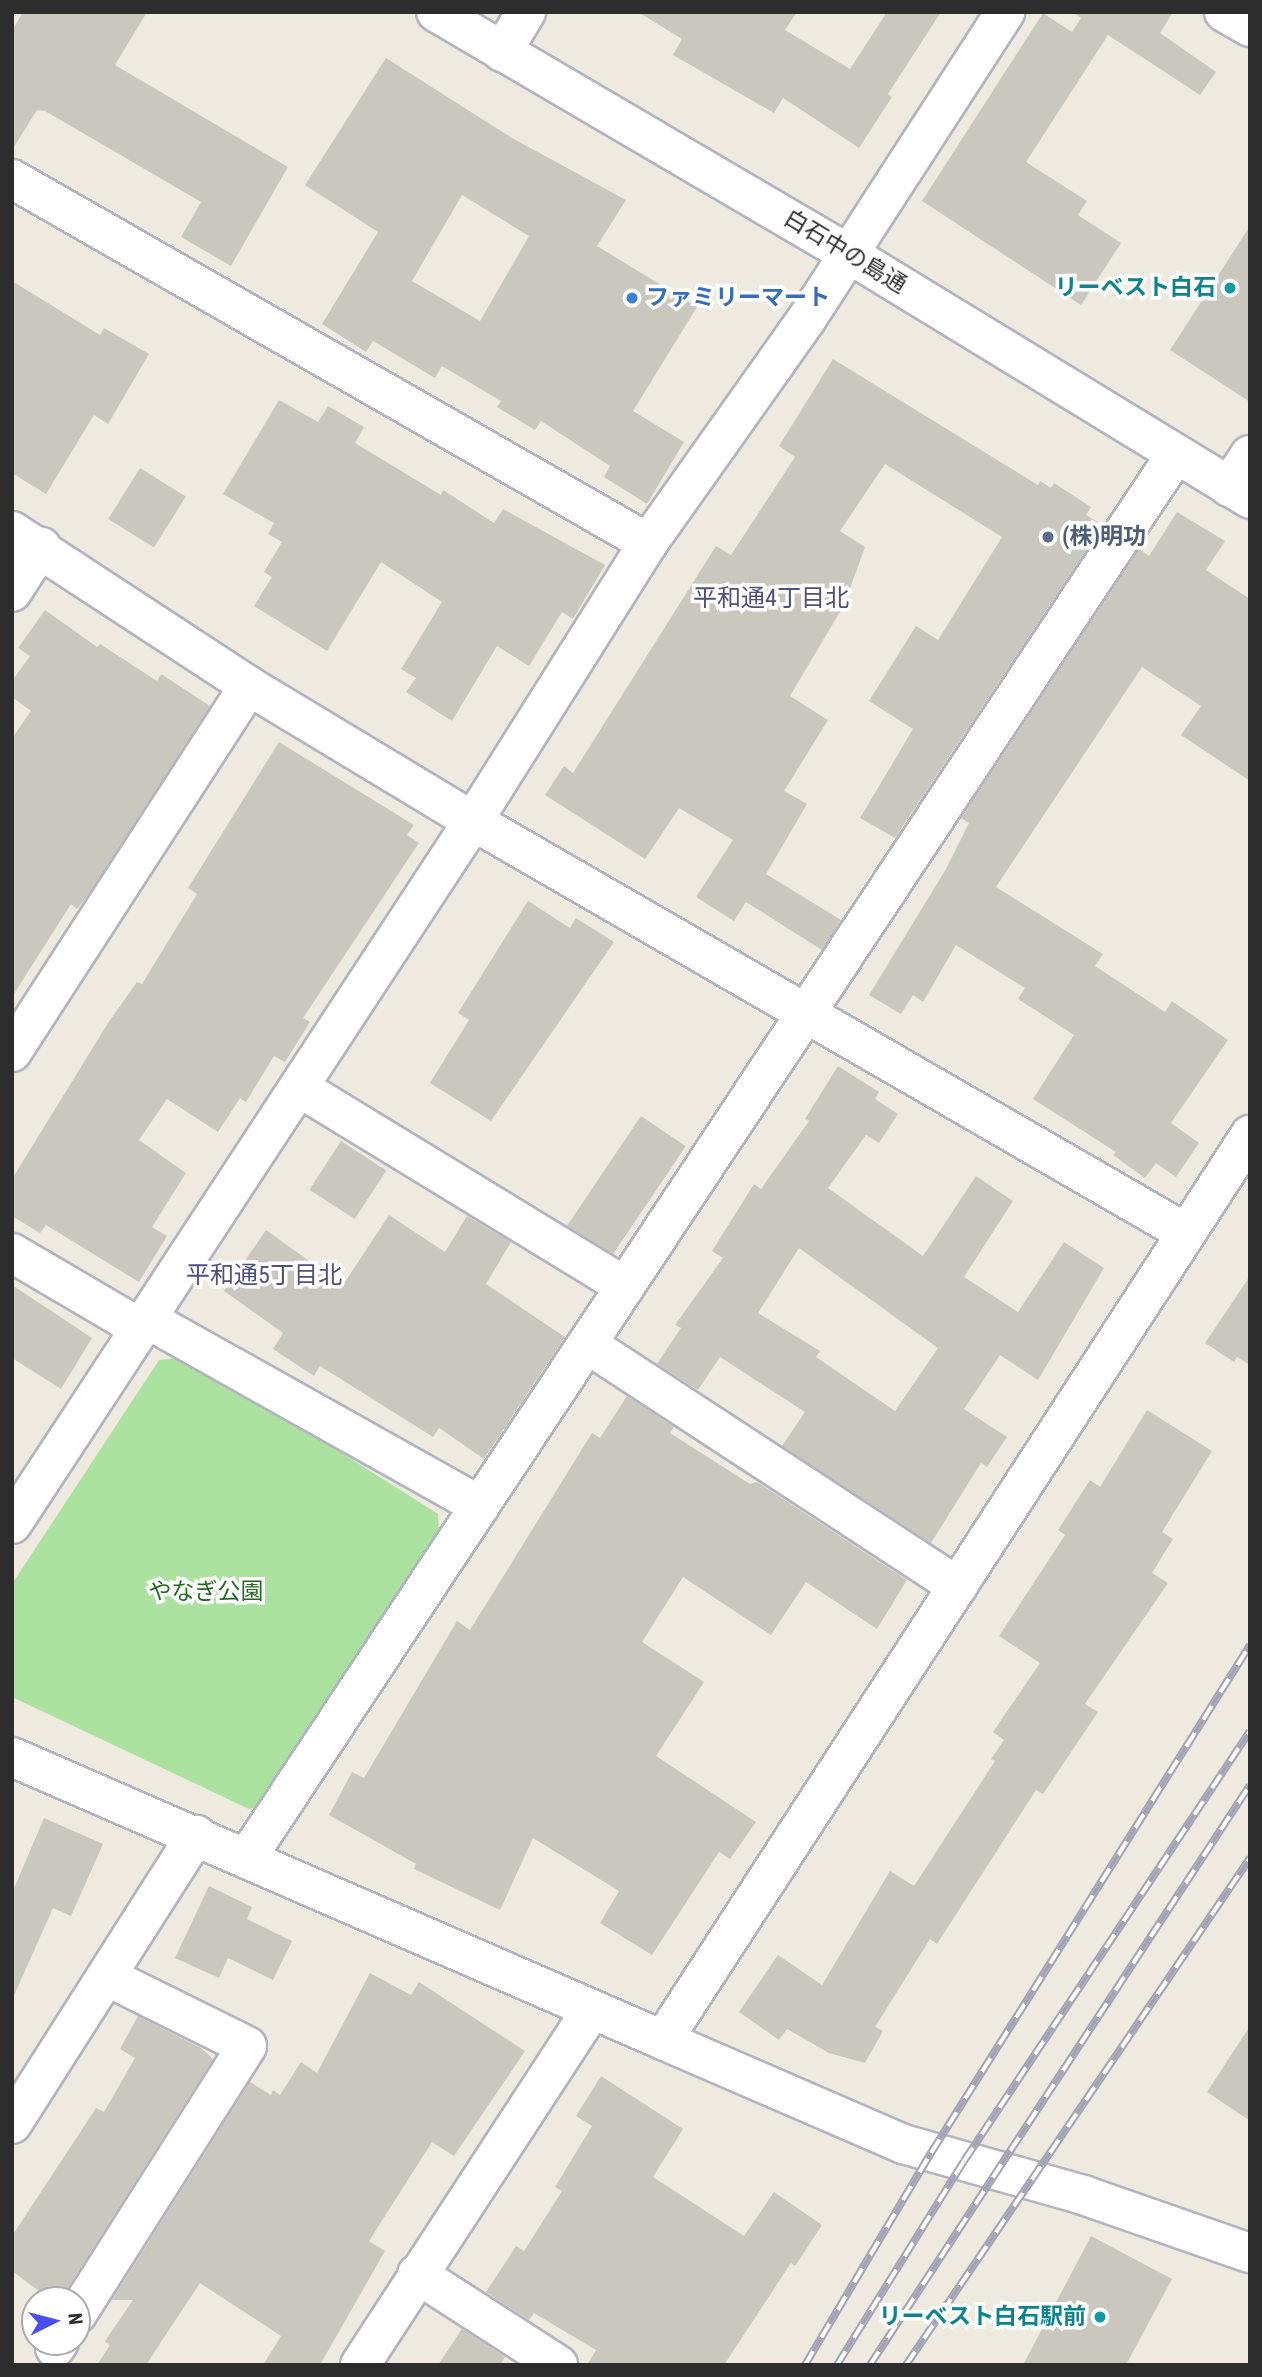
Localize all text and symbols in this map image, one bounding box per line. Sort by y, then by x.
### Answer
street label: 白石中の島通 [779,205,911,299]
place label: リーベスト白石 [1055,274,1216,302]
marker: リーベスト白石 [1222,280,1238,296]
place label: ファミリーマート [646,284,830,312]
marker: ファミリーマート [624,290,640,306]
place label: (株)明功 [1062,523,1146,551]
marker: (株)明功 [1040,529,1056,545]
district label: 平和通4丁目北 [693,585,849,613]
district label: 平和通5丁目北 [186,1262,342,1290]
park label: やなぎ公園 [149,1578,263,1606]
north arrow [21,2286,91,2356]
place label: リーベスト白石駅前 [879,2303,1086,2331]
marker: リーベスト白石駅前 [1092,2309,1108,2325]
text: N [63,2312,87,2326]

